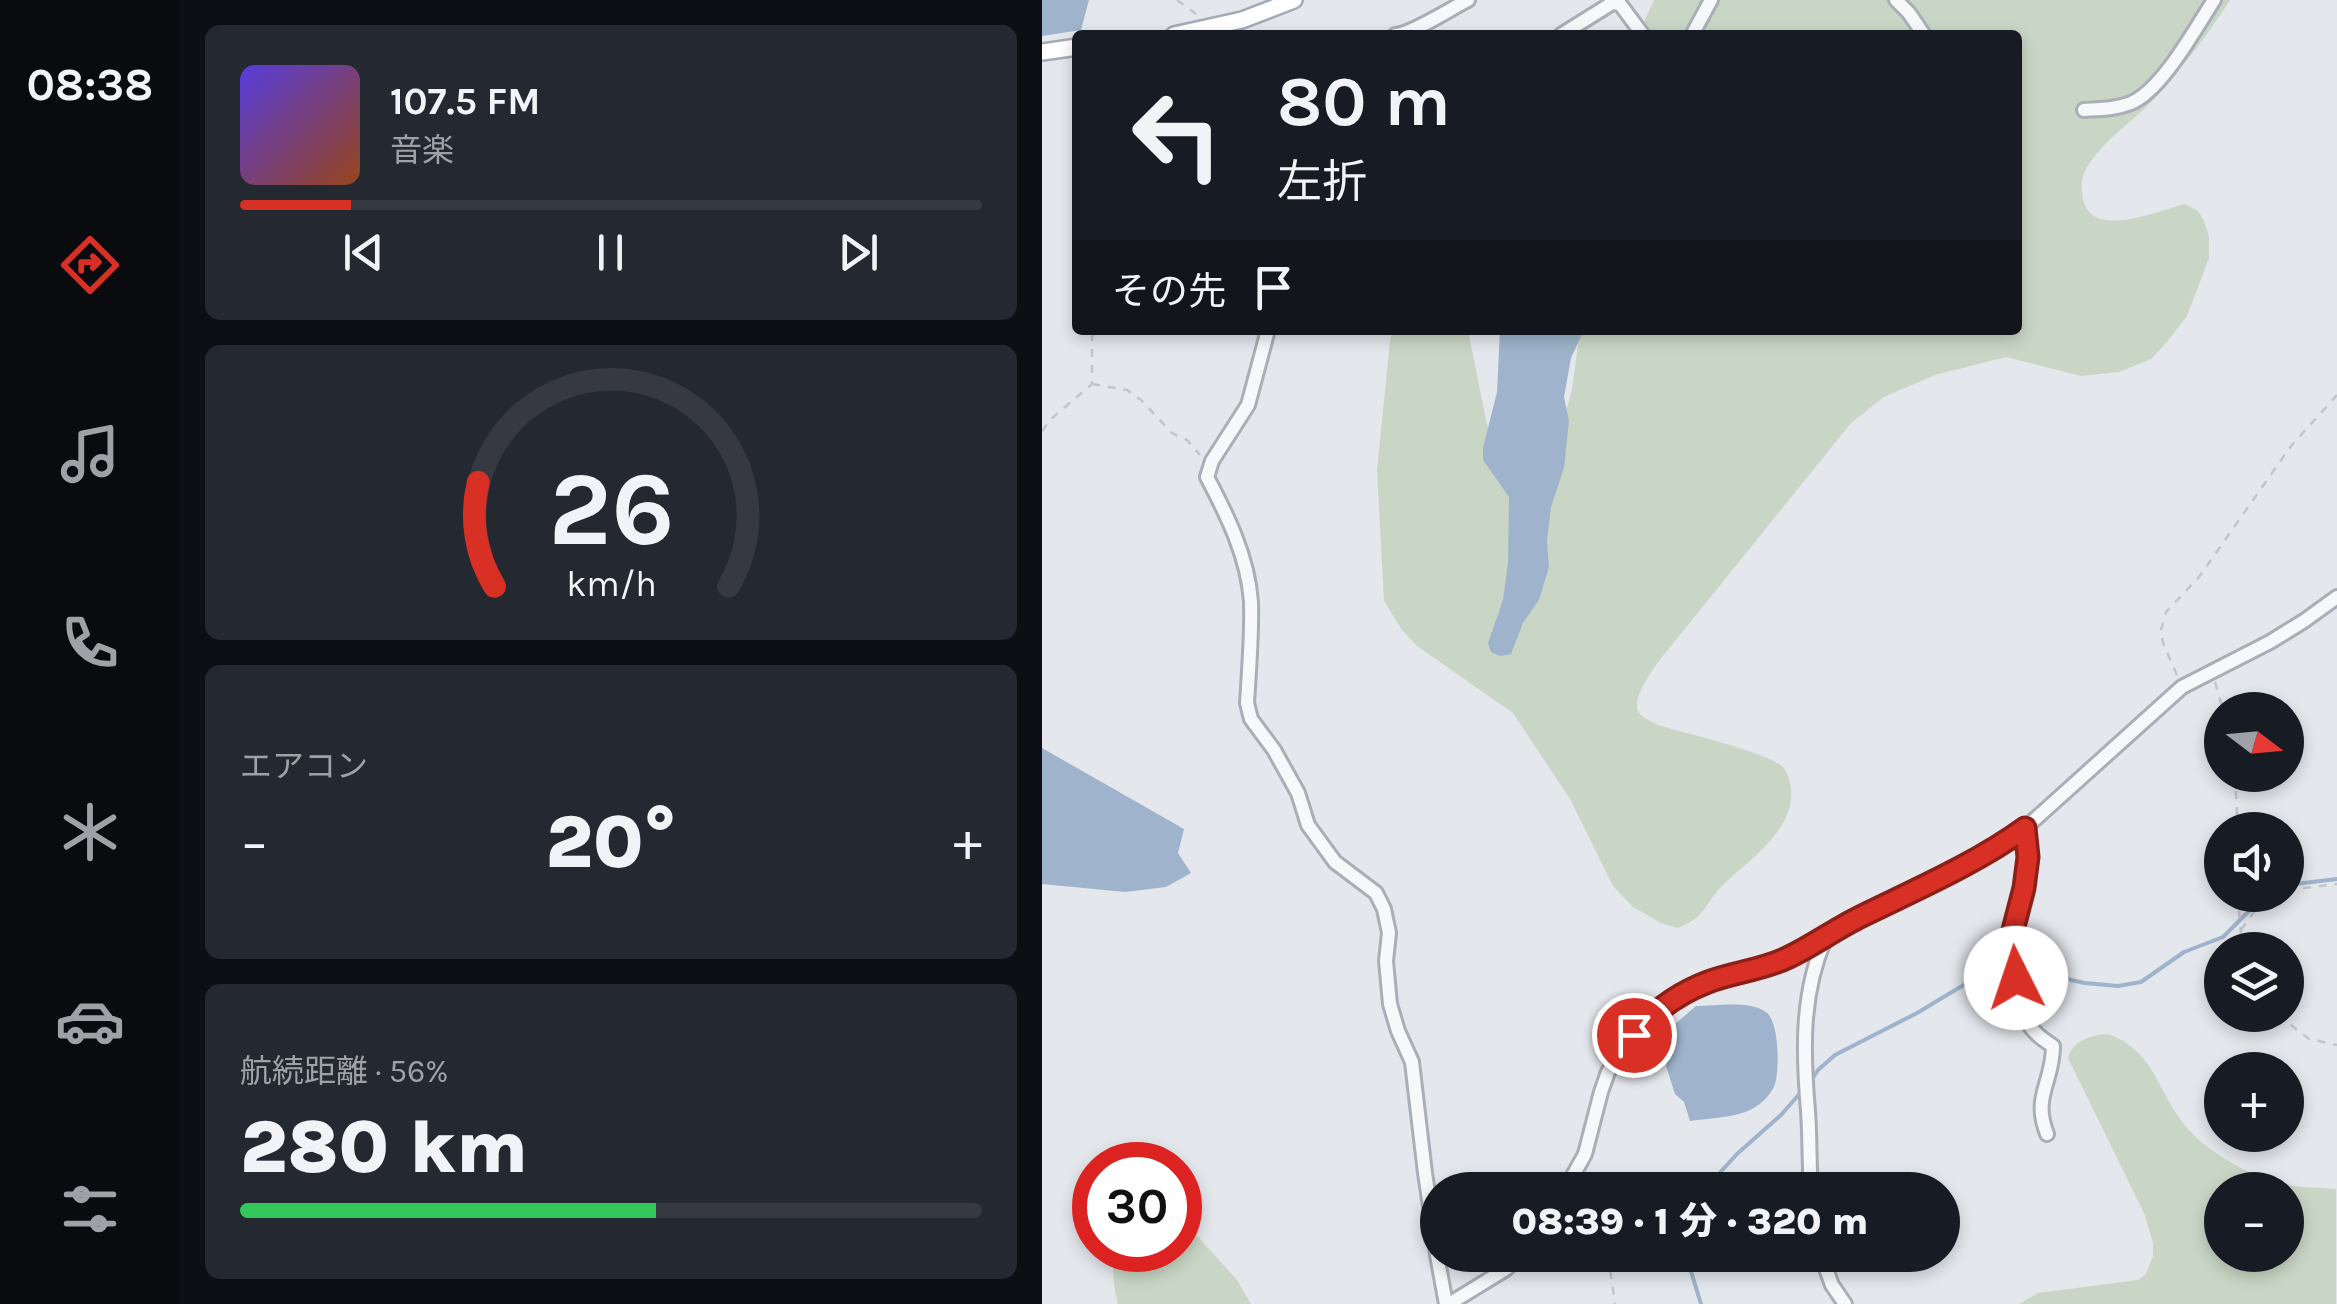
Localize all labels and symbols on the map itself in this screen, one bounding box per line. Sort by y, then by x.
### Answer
north arrow [2204,692,2304,792]
position arrow [1964,926,2068,1030]
pin [1592,993,1677,1078]
speed limit sign: 30 [1072,1142,1202,1272]

